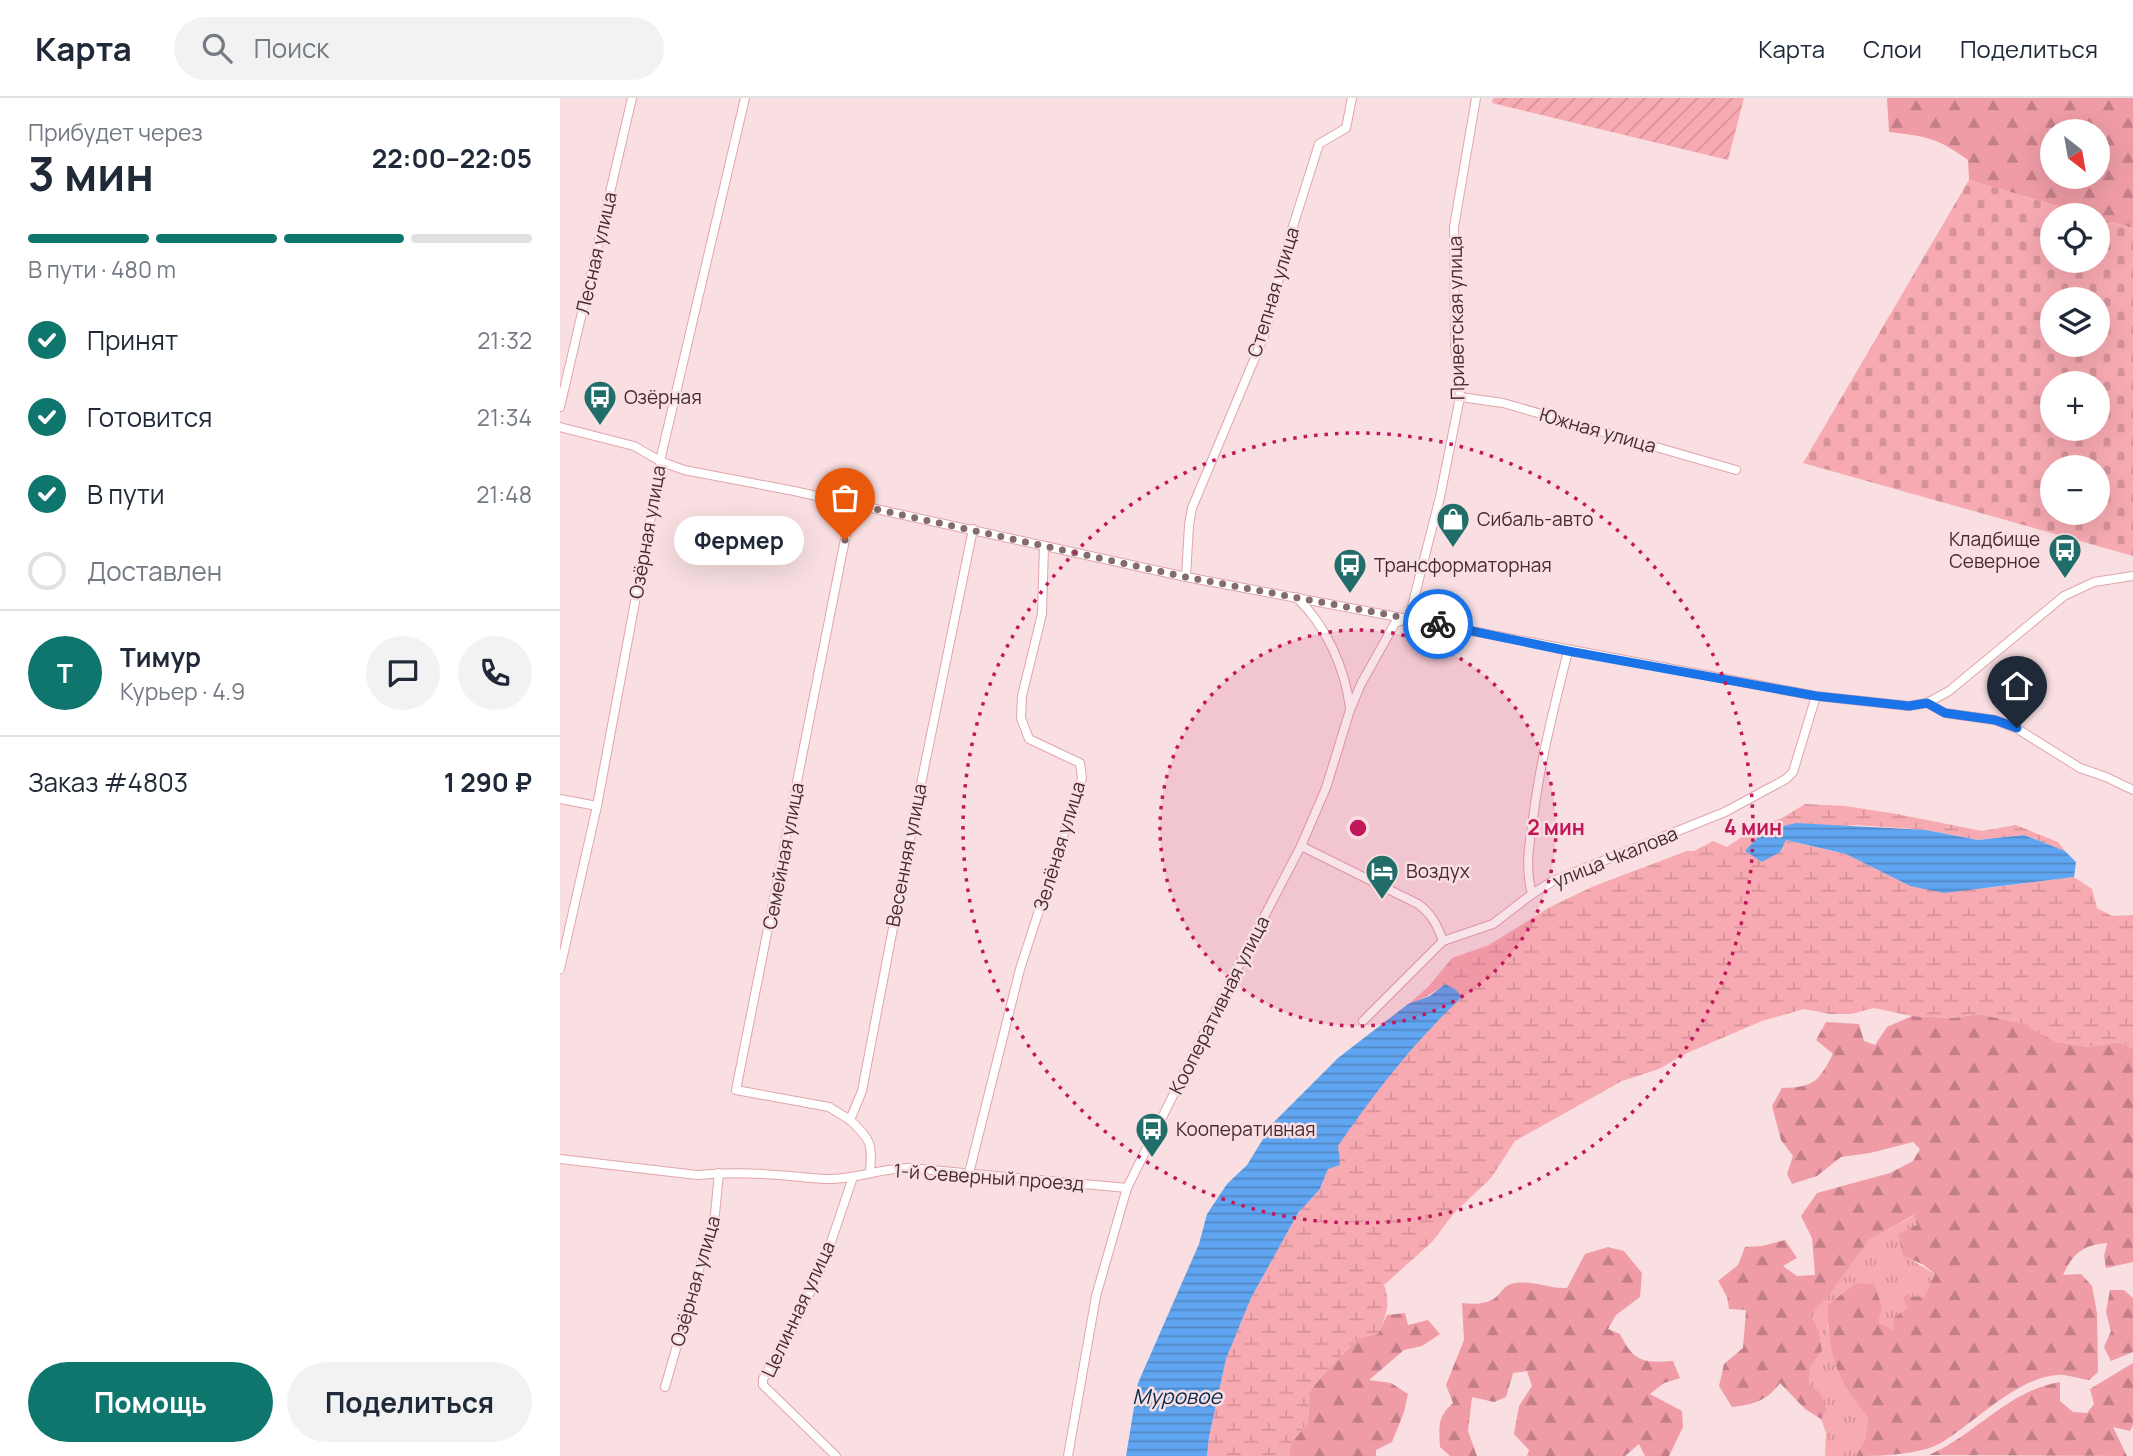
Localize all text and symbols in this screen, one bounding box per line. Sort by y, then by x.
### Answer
search box [174,17,664,80]
text: Карта [35,26,132,71]
icon: search [198,29,236,67]
text: Поиск [254,30,329,66]
text: Карта [1758,32,1825,65]
text: Слои [1863,32,1922,65]
text: Поделиться [1960,32,2098,65]
text: Прибудет через [28,116,203,148]
north arrow [2040,119,2110,189]
map controls [2040,119,2110,525]
text: 22:00–22:05 [372,140,532,176]
text: 3 мин [28,142,154,205]
street label: Лесная улица [569,189,623,317]
button: locate [2040,203,2110,273]
street label: Степная улица [1241,224,1305,360]
street label: Приветская улица [1442,236,1470,400]
text: В пути · 480 m [28,253,176,285]
button: layers [2040,287,2110,357]
icon: check [28,321,66,359]
text: Принят [87,322,178,358]
text: 21:32 [477,324,532,356]
button: + [2040,371,2110,441]
bus stop icon: Озёрная [581,378,619,427]
place label: Озёрная [624,384,702,410]
icon: check [28,398,66,436]
text: Готовится [87,399,212,435]
text: 21:34 [477,401,532,433]
street label: Южная улица [1537,401,1659,459]
button: − [2040,455,2110,525]
street label: Озёрная улица [622,463,672,601]
pin [815,468,875,540]
icon: check [28,475,66,513]
text: В пути [87,476,165,512]
text: 21:48 [476,478,532,510]
icon: bag [826,479,864,517]
shop icon: Сибаль-авто [1434,500,1472,549]
place label: Сибаль-авто [1477,506,1594,532]
callout: Фермер [674,516,803,564]
text: Фермер [694,524,784,556]
place label: Кладбище Северное [1949,526,2040,574]
bus stop icon: Кладбище Северное [2046,531,2084,580]
bus stop icon: Трансформаторная [1331,546,1369,595]
place label: Трансформаторная [1374,552,1552,578]
text: Доставлен [87,553,222,589]
courier [1403,589,1473,659]
icon: bike [1419,605,1457,643]
button: chat [366,636,440,710]
button: phone [458,636,532,710]
text: Тимур [120,639,201,675]
text: Т [57,655,73,691]
pin [1987,656,2047,728]
icon: home [1998,667,2036,705]
text: Курьер · 4.9 [120,675,245,707]
text: Заказ #4803 [28,764,188,800]
text: 1 290 ₽ [444,764,532,800]
street label: Зелёная улица [1027,778,1091,914]
street label: Семейная улица [756,780,810,932]
street label: Весенняя улица [879,781,933,929]
text: 2 мин [1527,813,1585,841]
text: 4 мин [1724,813,1782,841]
centre of rings [1346,816,1370,840]
street label: улица Чкалова [1549,820,1681,894]
hotel icon: Воздух [1363,852,1401,901]
place label: Воздух [1406,858,1470,884]
street label: Кооперативная улица [1163,911,1275,1099]
bus stop icon: Кооперативная [1133,1110,1171,1159]
place label: Кооперативная [1176,1116,1316,1142]
street label: 1-й Северный проезд [893,1157,1085,1197]
street label: Озёрная улица [664,1212,726,1350]
street label: Целинная улица [755,1237,841,1381]
button: Помощь [28,1362,273,1442]
button: Поделиться [287,1362,532,1442]
water label: Муровое [1132,1382,1223,1410]

